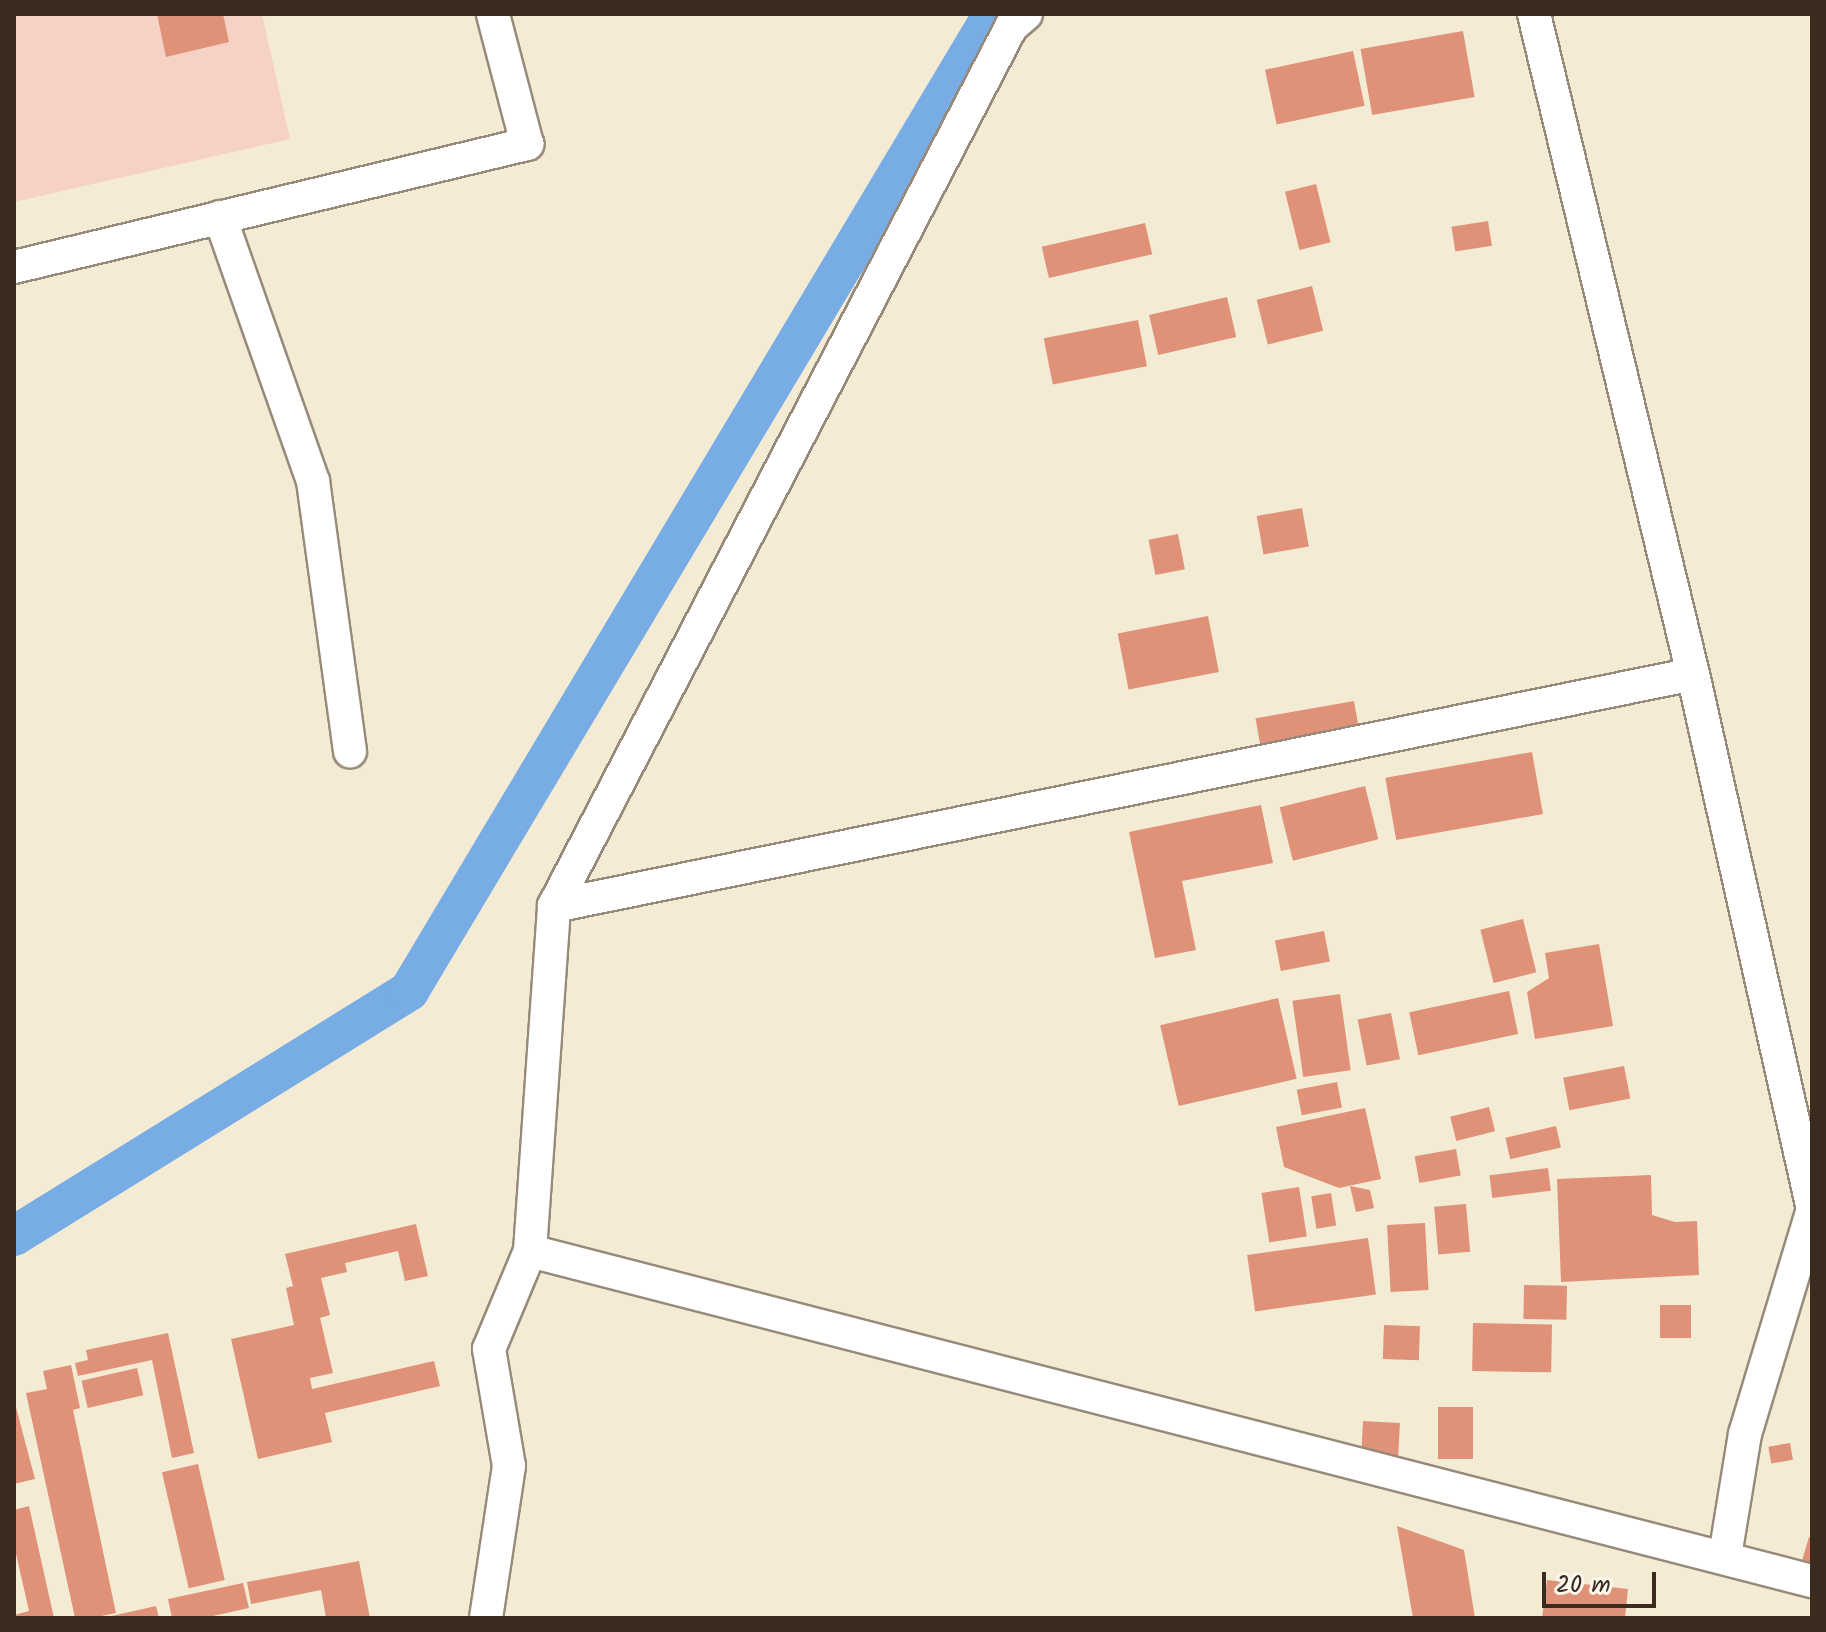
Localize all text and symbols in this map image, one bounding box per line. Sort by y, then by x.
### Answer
scale bar [1546,1556,1660,1606]
text: 20 m [1556,1566,1611,1605]

